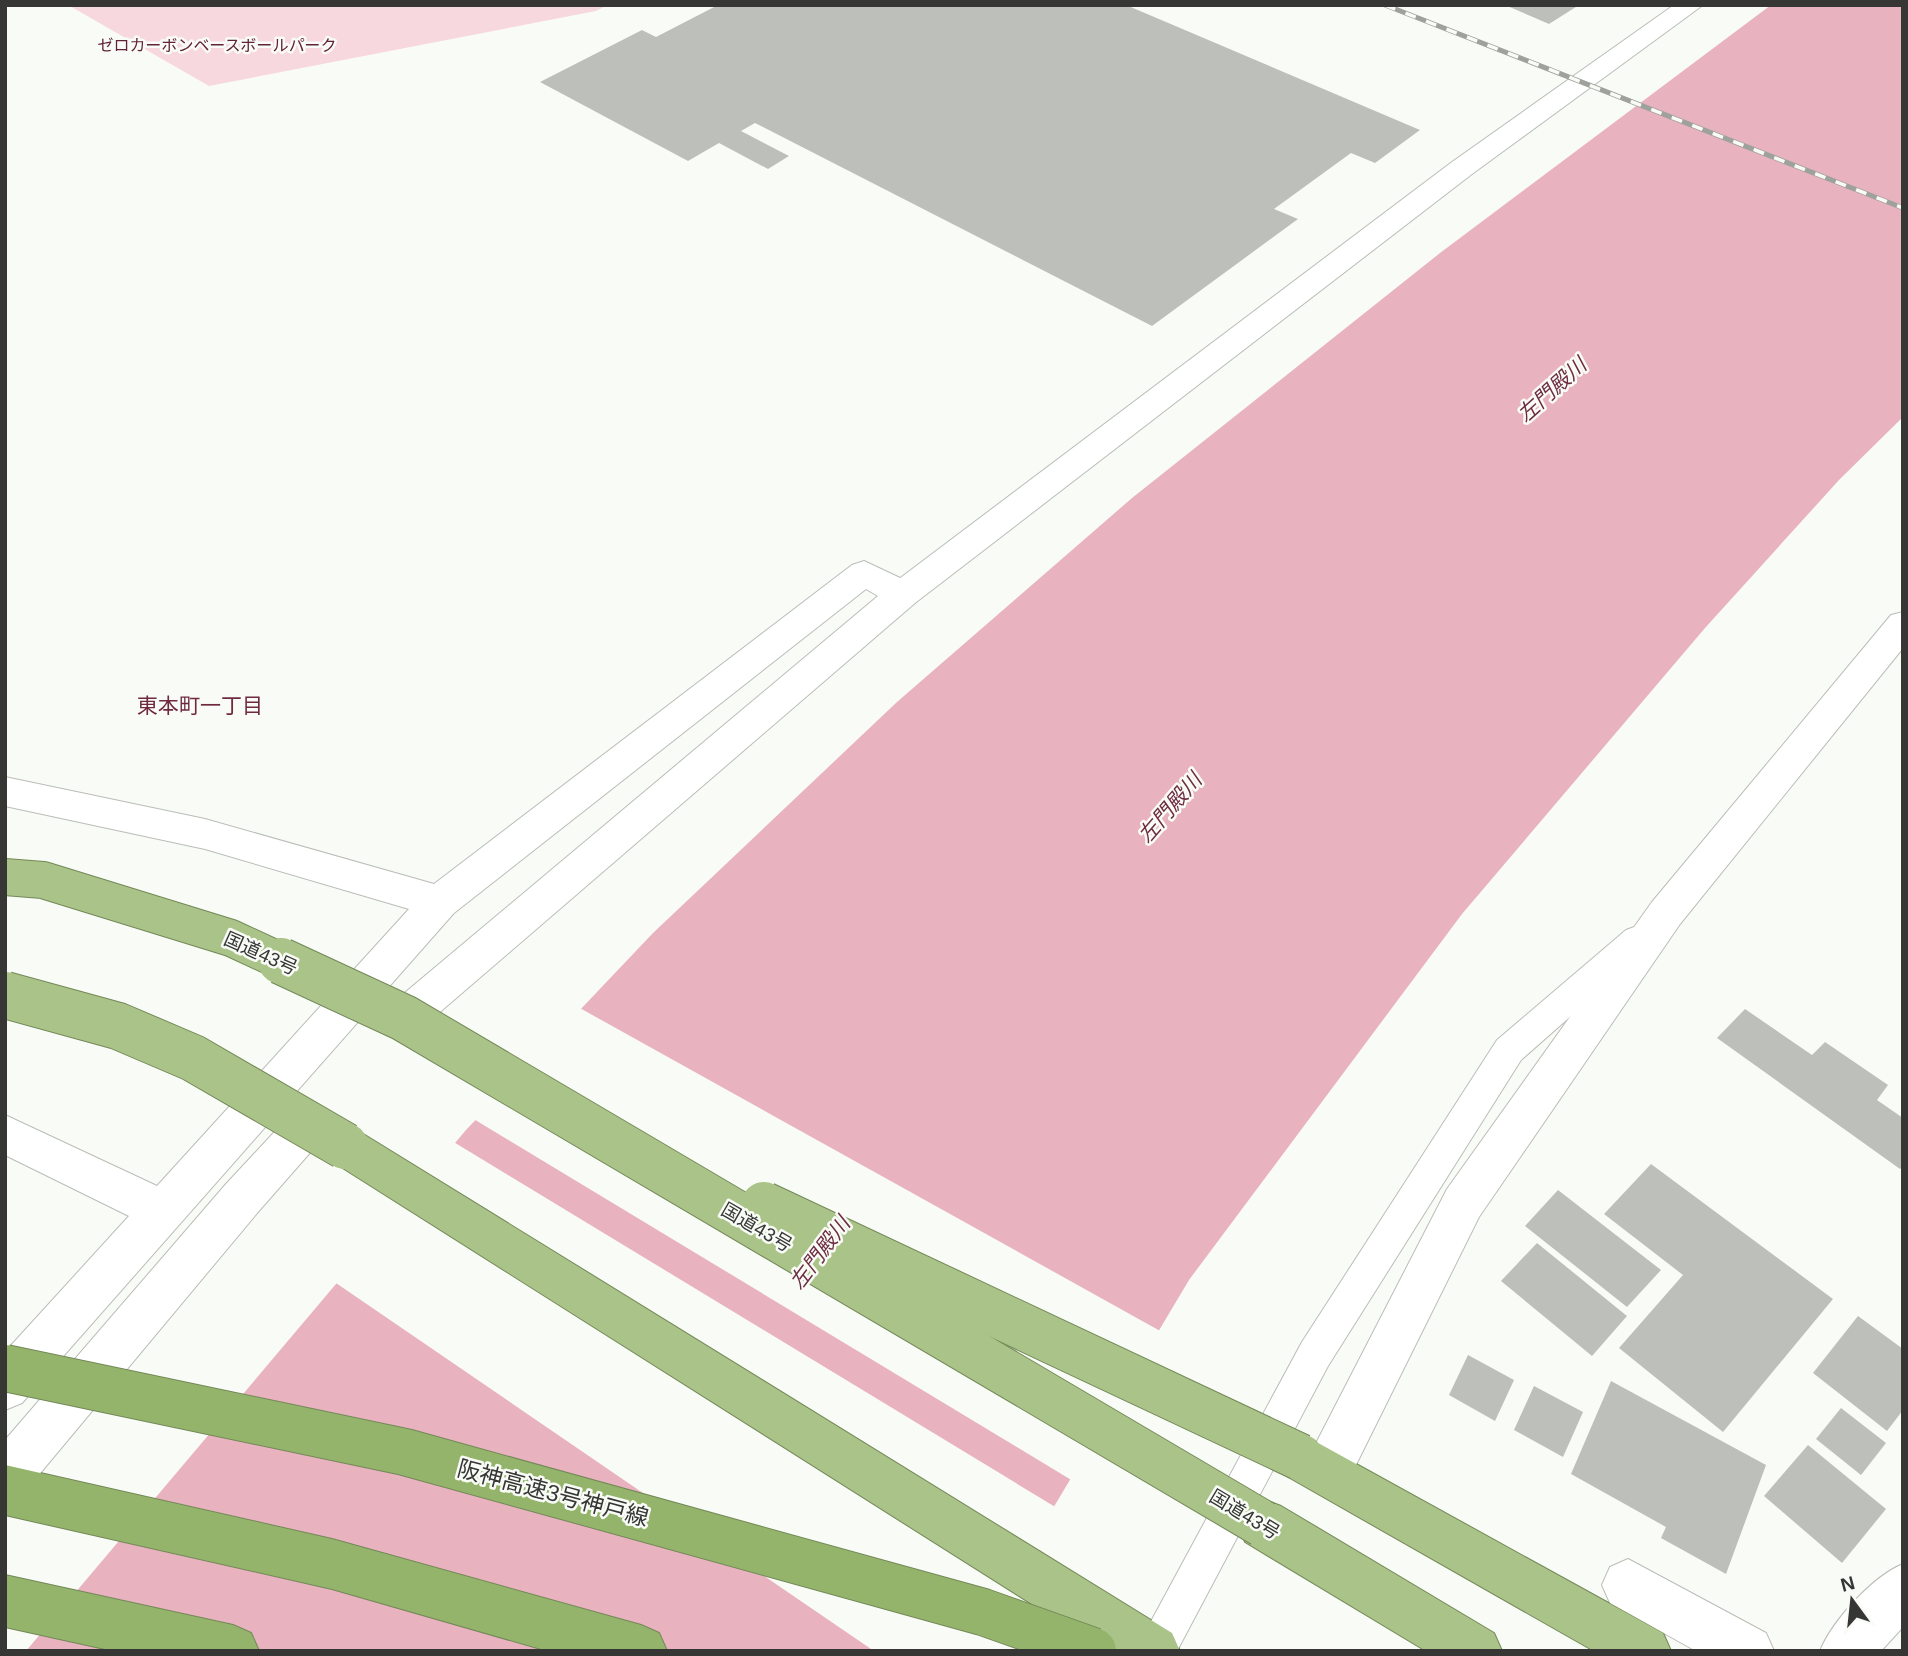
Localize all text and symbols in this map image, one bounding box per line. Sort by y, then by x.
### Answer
park label: ゼロカーボンベースボールパーク [97,37,337,54]
water label: 左門殿川 [1513,352,1592,426]
district label: 東本町一丁目 [137,694,263,717]
water label: 左門殿川 [1133,767,1207,847]
street label: 国道43号 [221,928,301,979]
street label: 国道43号 [718,1199,796,1256]
water label: 左門殿川 [785,1211,855,1293]
street label: 阪神高速3号神戸線 [455,1455,651,1531]
street label: 国道43号 [1206,1485,1284,1544]
north arrow [1817,1565,1887,1635]
text: N [1838,1572,1857,1596]

